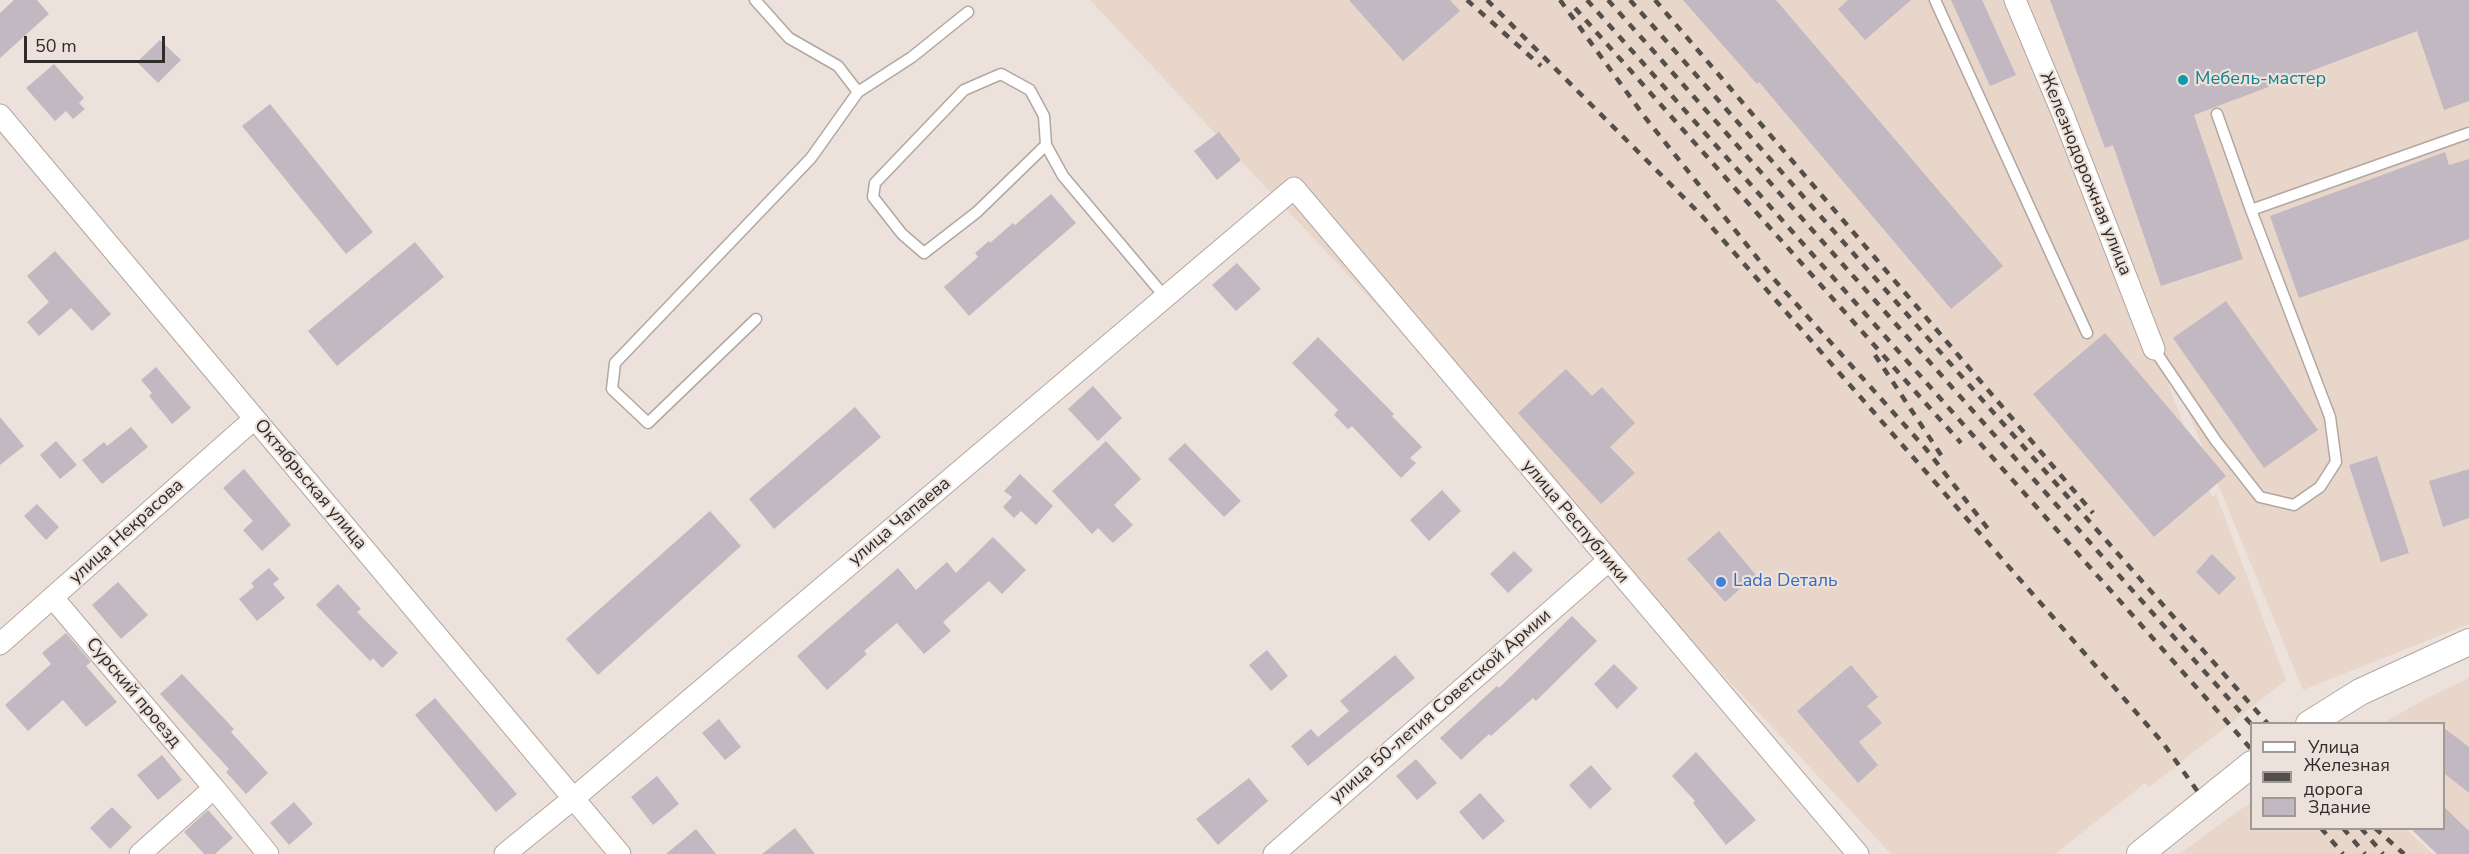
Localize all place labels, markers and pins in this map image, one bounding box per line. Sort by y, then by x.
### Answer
place label: Мебель-мастер [2195,69,2326,91]
marker: Мебель-мастер [2176,73,2190,87]
place label: Lada Dеталь [1733,571,1838,593]
marker: Lada Dеталь [1714,575,1728,589]

